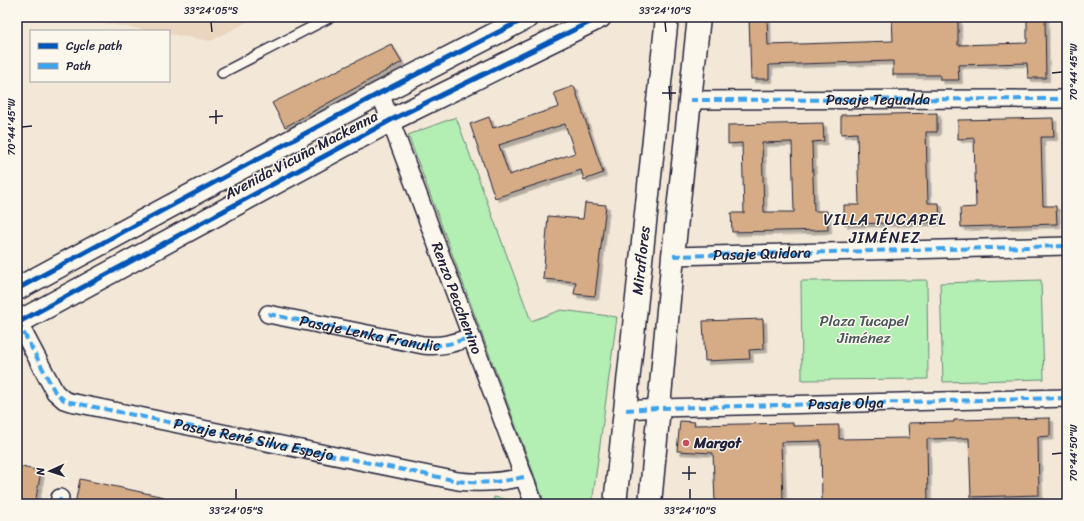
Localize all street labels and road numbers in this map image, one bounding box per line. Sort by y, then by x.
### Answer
street label: Pasaje Tegualda [826,86,931,113]
street label: Avenida Vicuña Mackenna [219,103,383,207]
street label: Miraflores [624,225,658,296]
street label: Renzo Pecchenino [424,238,490,358]
street label: Pasaje Quidora [713,239,812,268]
street label: Pasaje Lenka Franulic [297,308,441,359]
street label: Pasaje Olga [807,389,885,417]
street label: Pasaje René Silva Espejo [171,410,336,468]

